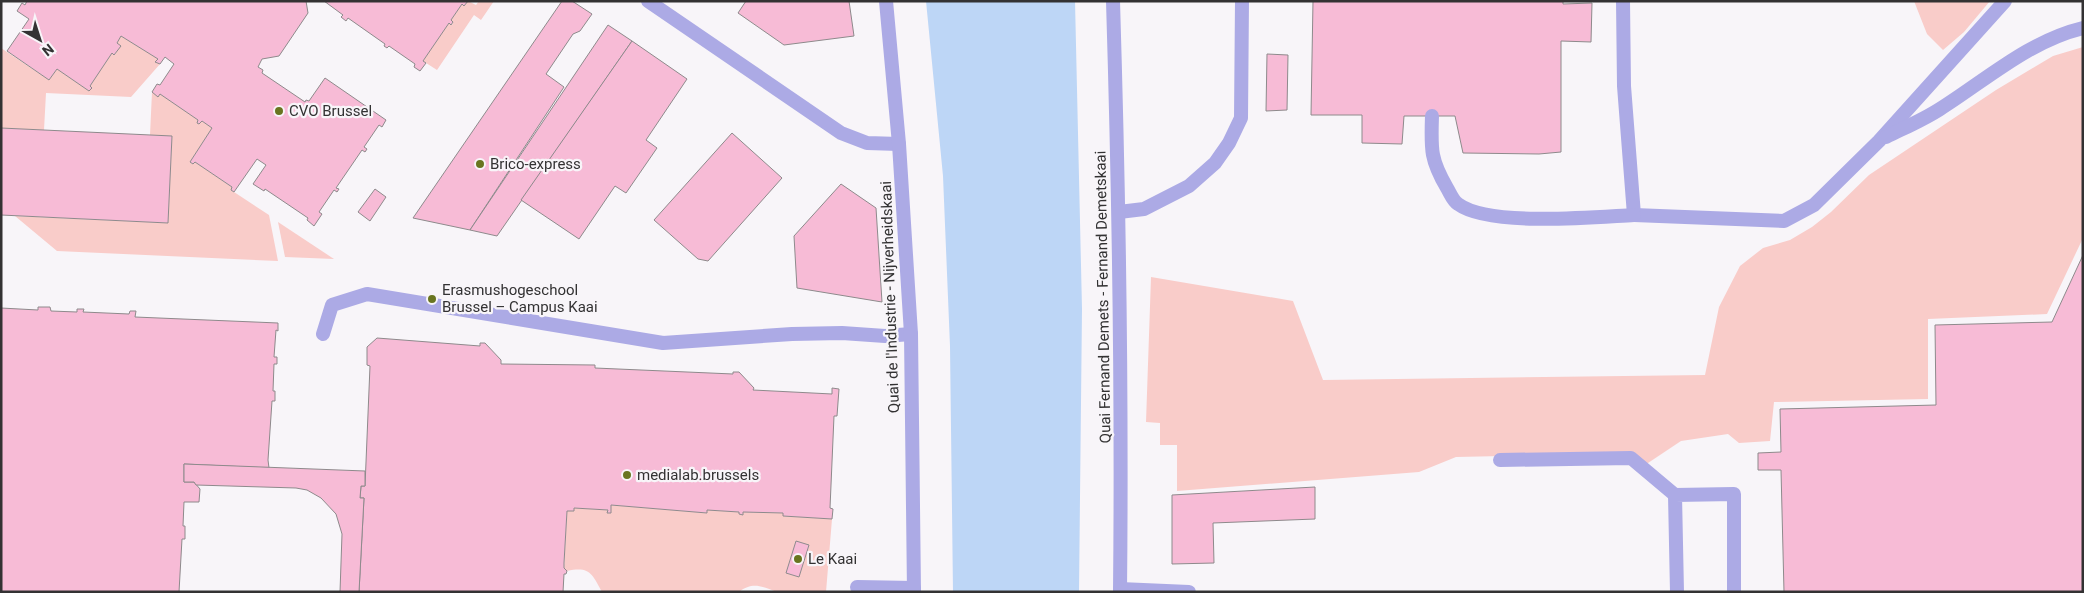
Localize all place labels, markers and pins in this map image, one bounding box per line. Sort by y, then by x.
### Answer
place label: CVO Brussel [289,102,372,120]
marker: CVO Brussel [273,105,285,117]
place label: Brico-express [490,155,581,173]
marker: Brico-express [474,158,486,170]
place label: Erasmushogeschool Brussel – Campus Kaai [442,281,598,316]
marker: Erasmushogeschool Brussel – Campus Kaai [426,293,438,305]
place label: medialab.brussels [637,466,759,484]
marker: medialab.brussels [621,469,633,481]
place label: Le Kaai [808,550,857,568]
marker: Le Kaai [792,553,804,565]

